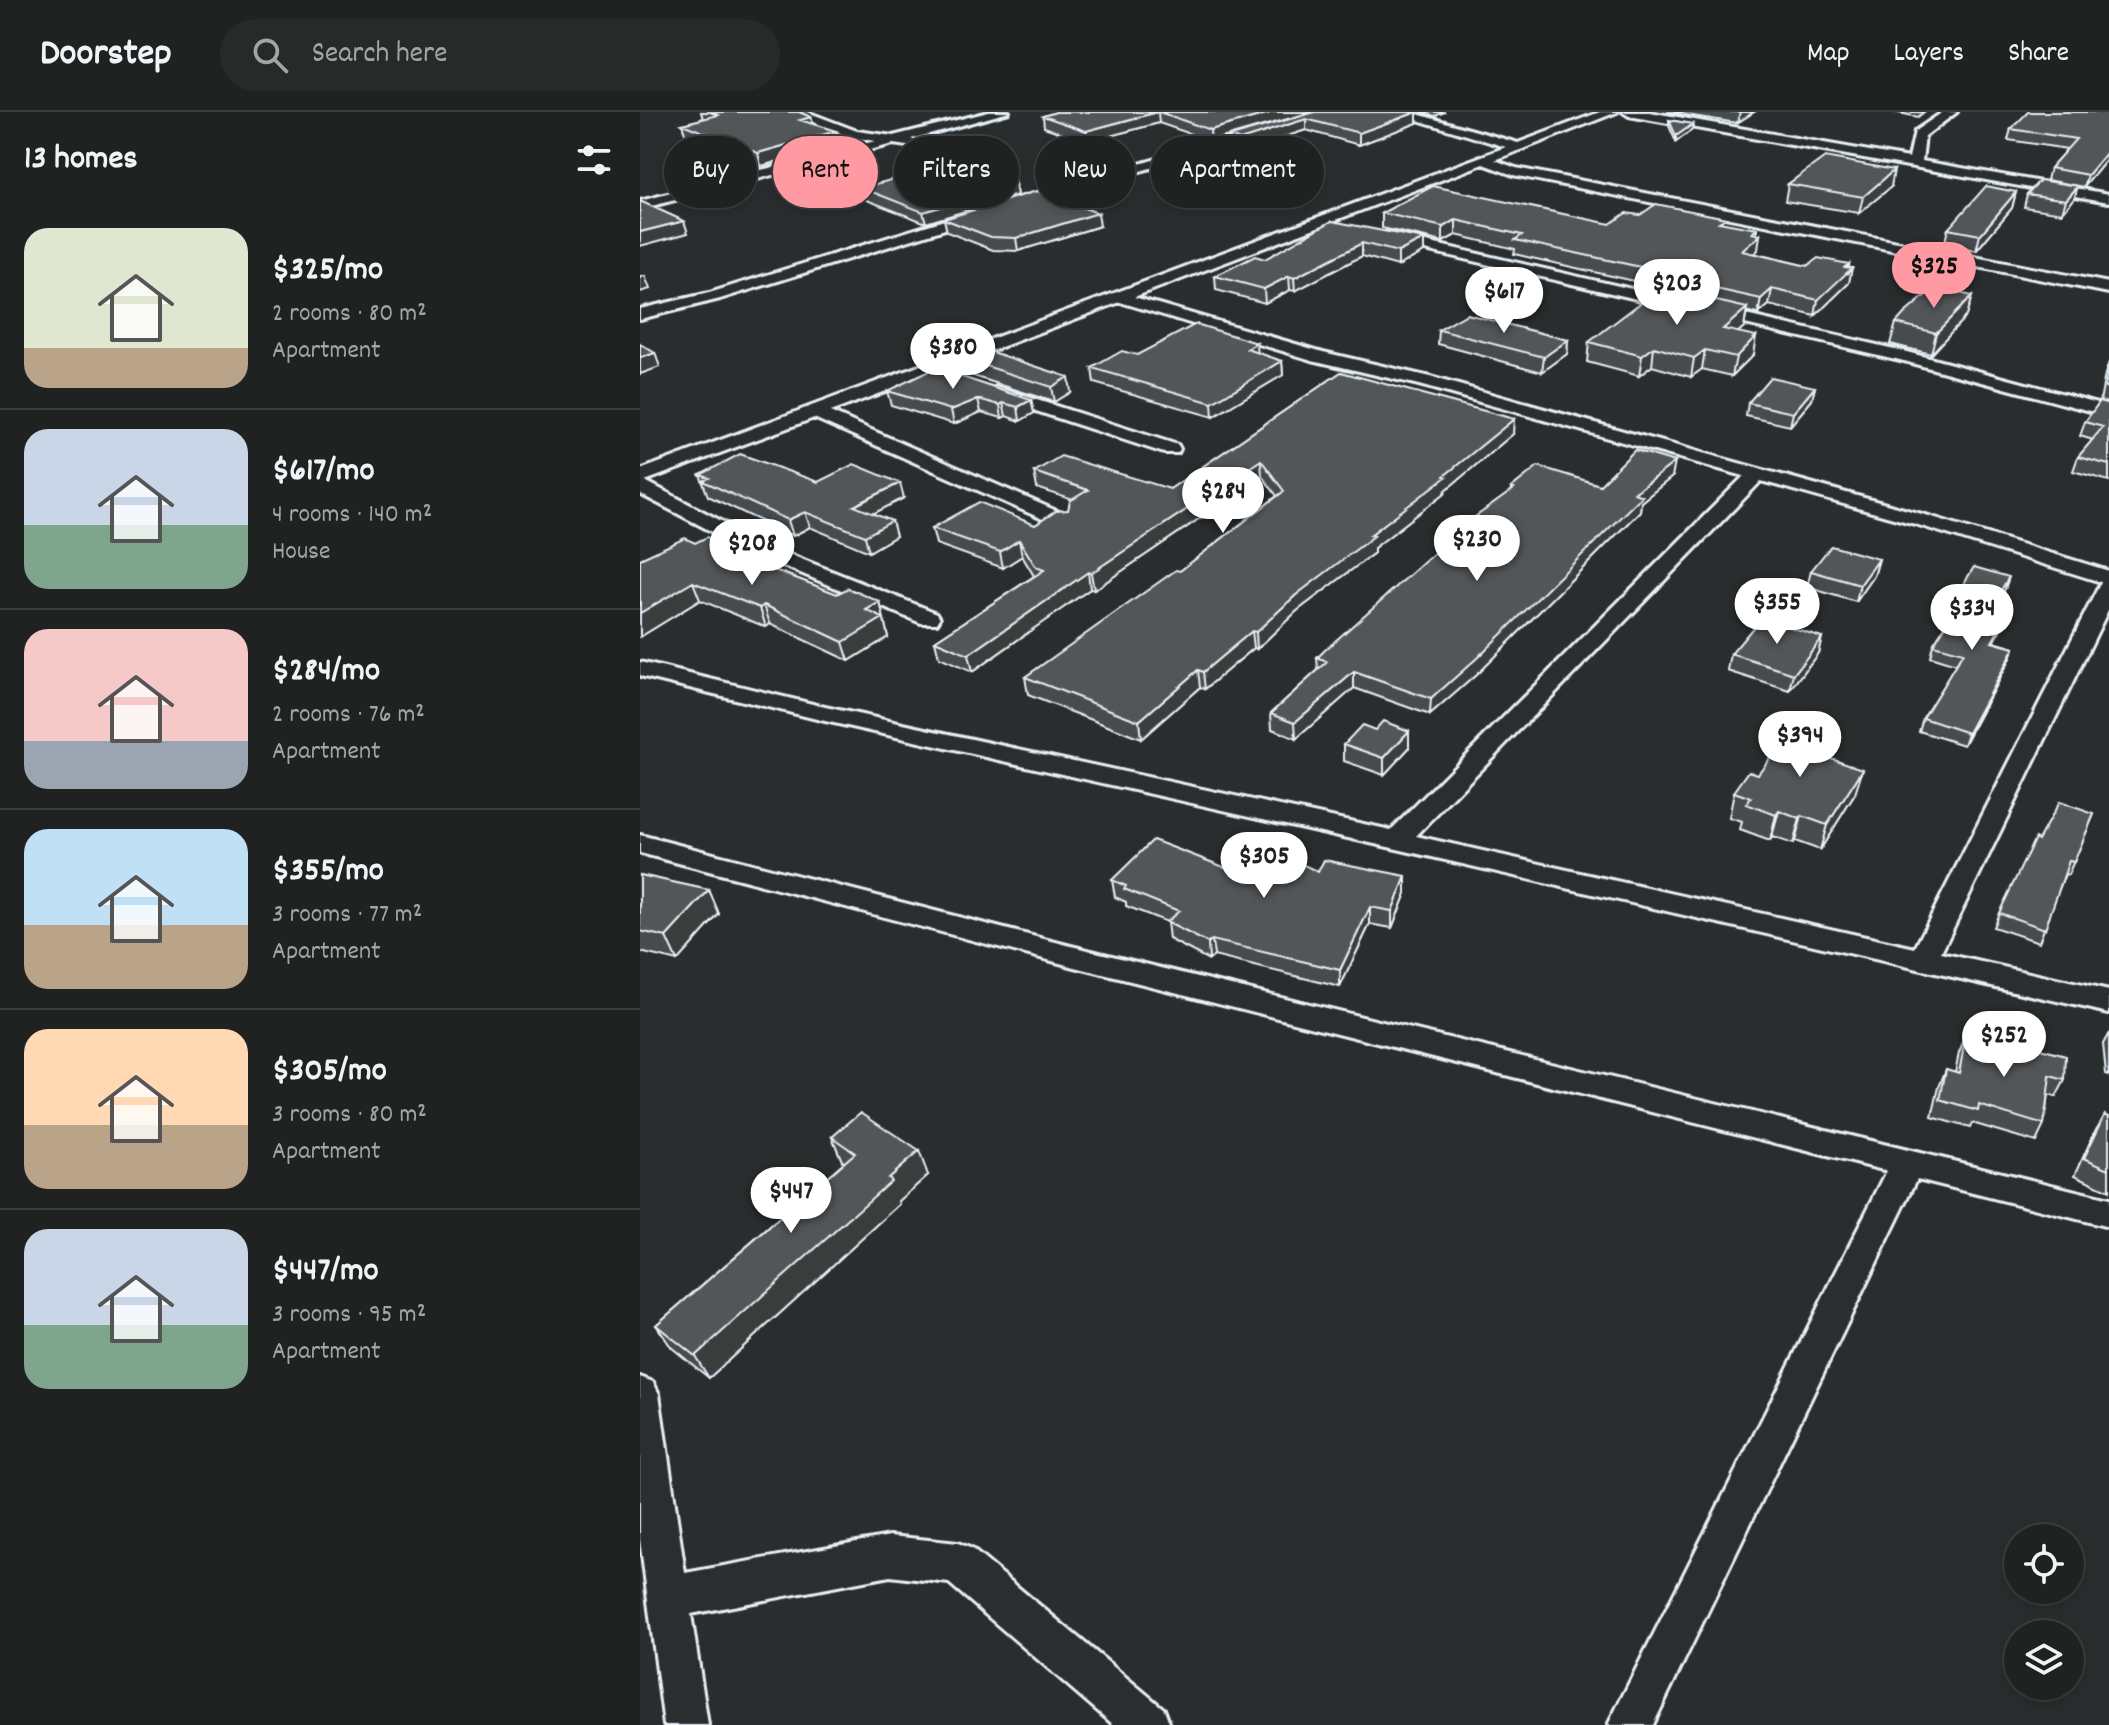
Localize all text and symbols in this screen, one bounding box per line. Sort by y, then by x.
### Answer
search box [220,19,780,91]
text: Doorstep [40,28,172,83]
icon: search [248,33,292,77]
text: Search here [312,34,447,77]
text: Map [1807,35,1850,75]
text: Layers [1894,35,1964,75]
text: Share [2008,35,2069,75]
text: 13 homes [24,136,138,185]
chip: Buy [664,136,757,208]
chip: Rent [773,136,878,208]
chip: Filters [894,136,1019,208]
chip: New [1035,136,1135,208]
chip: Apartment [1151,136,1324,208]
icon: filters [572,138,616,182]
pin: $325 [1887,242,1981,310]
text: $325/mo [272,247,383,296]
text: $325 [1910,249,1958,286]
pin: $203 [1630,259,1724,327]
icon: home [88,260,184,356]
text: $203 [1652,266,1702,303]
pin: $617 [1457,267,1551,335]
text: $617 [1483,274,1525,311]
text: 2 rooms · 80 m² [272,296,427,333]
pin: $380 [906,323,1000,391]
text: $380 [928,330,978,367]
text: Apartment [272,333,381,370]
text: $617/mo [272,448,375,497]
icon: home [88,461,184,557]
pin: $284 [1176,467,1270,535]
text: $284 [1200,474,1246,511]
text: 4 rooms · 140 m² [272,497,432,534]
pin: $230 [1430,515,1524,583]
pin: $208 [705,519,799,587]
text: $230 [1452,522,1502,559]
text: $208 [727,526,777,563]
text: House [272,534,330,571]
pin: $355 [1730,578,1824,646]
pin: $334 [1925,584,2019,652]
text: $355 [1753,585,1801,622]
text: $334 [1948,591,1996,628]
text: $284/mo [272,648,380,697]
icon: home [88,661,184,757]
text: 2 rooms · 76 m² [272,697,425,734]
pin: $394 [1753,711,1847,779]
text: $394 [1776,718,1824,755]
text: Apartment [272,734,381,771]
pin: $305 [1217,832,1311,900]
text: $305 [1239,839,1289,876]
text: $355/mo [272,848,384,897]
icon: home [88,861,184,957]
text: 3 rooms · 77 m² [272,897,422,934]
text: Apartment [272,934,381,971]
pin: $252 [1957,1011,2051,1079]
text: $252 [1980,1018,2028,1055]
text: $305/mo [272,1048,387,1097]
icon: home [88,1061,184,1157]
text: 3 rooms · 80 m² [272,1097,427,1134]
text: Apartment [272,1134,381,1171]
pin: $447 [744,1167,838,1235]
text: $447 [769,1174,813,1211]
text: $447/mo [272,1248,379,1297]
icon: home [88,1261,184,1357]
text: 3 rooms · 95 m² [272,1297,426,1334]
text: Apartment [272,1334,381,1371]
map controls [2004,1524,2084,1700]
button: locate [2004,1524,2084,1604]
button: layers [2004,1620,2084,1700]

